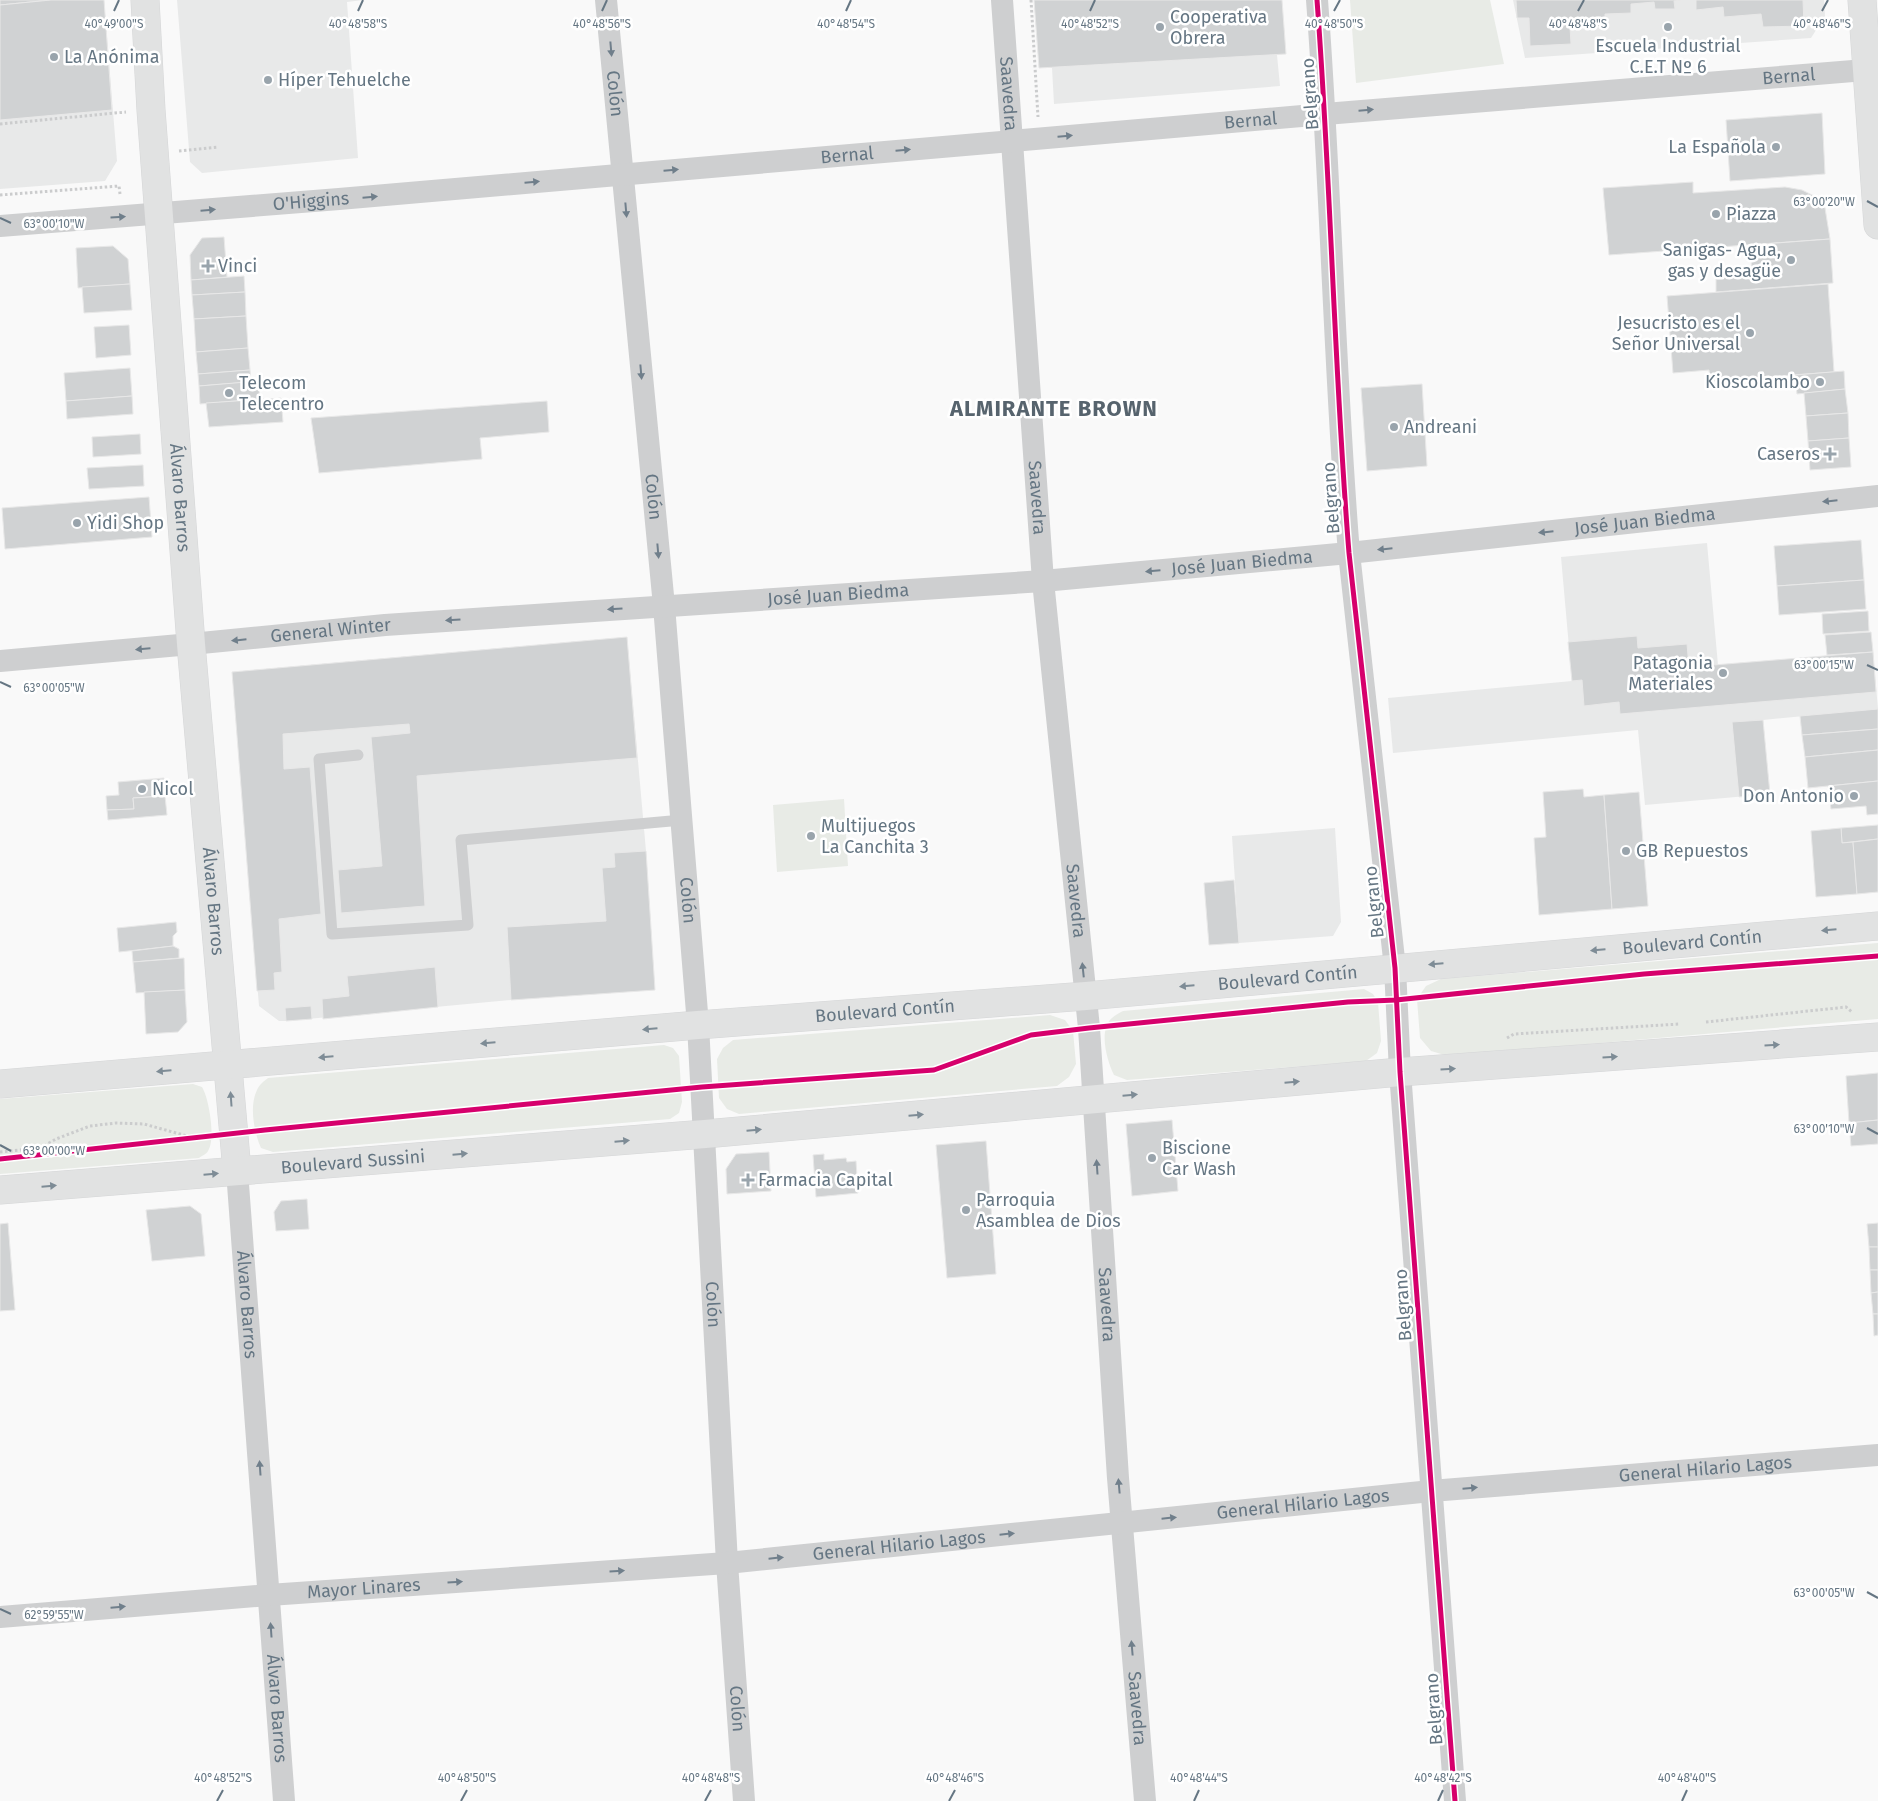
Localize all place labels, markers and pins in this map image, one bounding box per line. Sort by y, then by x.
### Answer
place label: Cooperativa Obrera [1170,6,1267,49]
marker: Cooperativa Obrera [1154,21,1166,33]
marker: Escuela Industrial C.E.T Nº 6 [1662,21,1674,33]
place label: Escuela Industrial C.E.T Nº 6 [1595,35,1741,78]
place label: La Anónima [64,46,160,68]
marker: La Anónima [48,51,60,63]
place label: Híper Tehuelche [278,69,411,91]
marker: Híper Tehuelche [262,74,274,86]
place label: La Española [1668,136,1766,158]
marker: La Española [1770,141,1782,153]
place label: Piazza [1726,203,1777,225]
marker: Piazza [1710,208,1722,220]
place label: Sanigas- Agua, gas y desagüe [1663,239,1781,282]
marker: Sanigas- Agua, gas y desagüe [1785,254,1797,266]
place label: Vinci [218,255,257,277]
marker: Vinci [202,260,214,272]
place label: Jesucristo es el Señor Universal [1612,312,1740,355]
marker: Jesucristo es el Señor Universal [1744,327,1756,339]
place label: Kioscolambo [1705,371,1810,393]
place label: Telecom Telecentro [239,372,324,415]
marker: Kioscolambo [1814,376,1826,388]
marker: Telecom Telecentro [223,387,235,399]
place label: Andreani [1404,416,1477,438]
marker: Andreani [1388,421,1400,433]
place label: Caseros [1757,443,1820,465]
marker: Caseros [1824,448,1836,460]
place label: Yidi Shop [87,512,164,534]
marker: Yidi Shop [71,517,83,529]
place label: Patagonia Materiales [1628,652,1713,695]
marker: Patagonia Materiales [1717,667,1729,679]
place label: Nicol [152,778,193,800]
marker: Nicol [136,783,148,795]
place label: Don Antonio [1743,785,1844,807]
marker: Don Antonio [1848,790,1860,802]
place label: Multijuegos La Canchita 3 [821,815,929,858]
marker: Multijuegos La Canchita 3 [805,830,817,842]
place label: GB Repuestos [1636,840,1748,862]
marker: GB Repuestos [1620,845,1632,857]
place label: Biscione Car Wash [1162,1137,1236,1180]
marker: Biscione Car Wash [1146,1152,1158,1164]
place label: Farmacia Capital [758,1169,893,1191]
marker: Farmacia Capital [742,1174,754,1186]
place label: Parroquia Asamblea de Dios [976,1189,1121,1232]
marker: Parroquia Asamblea de Dios [960,1204,972,1216]

